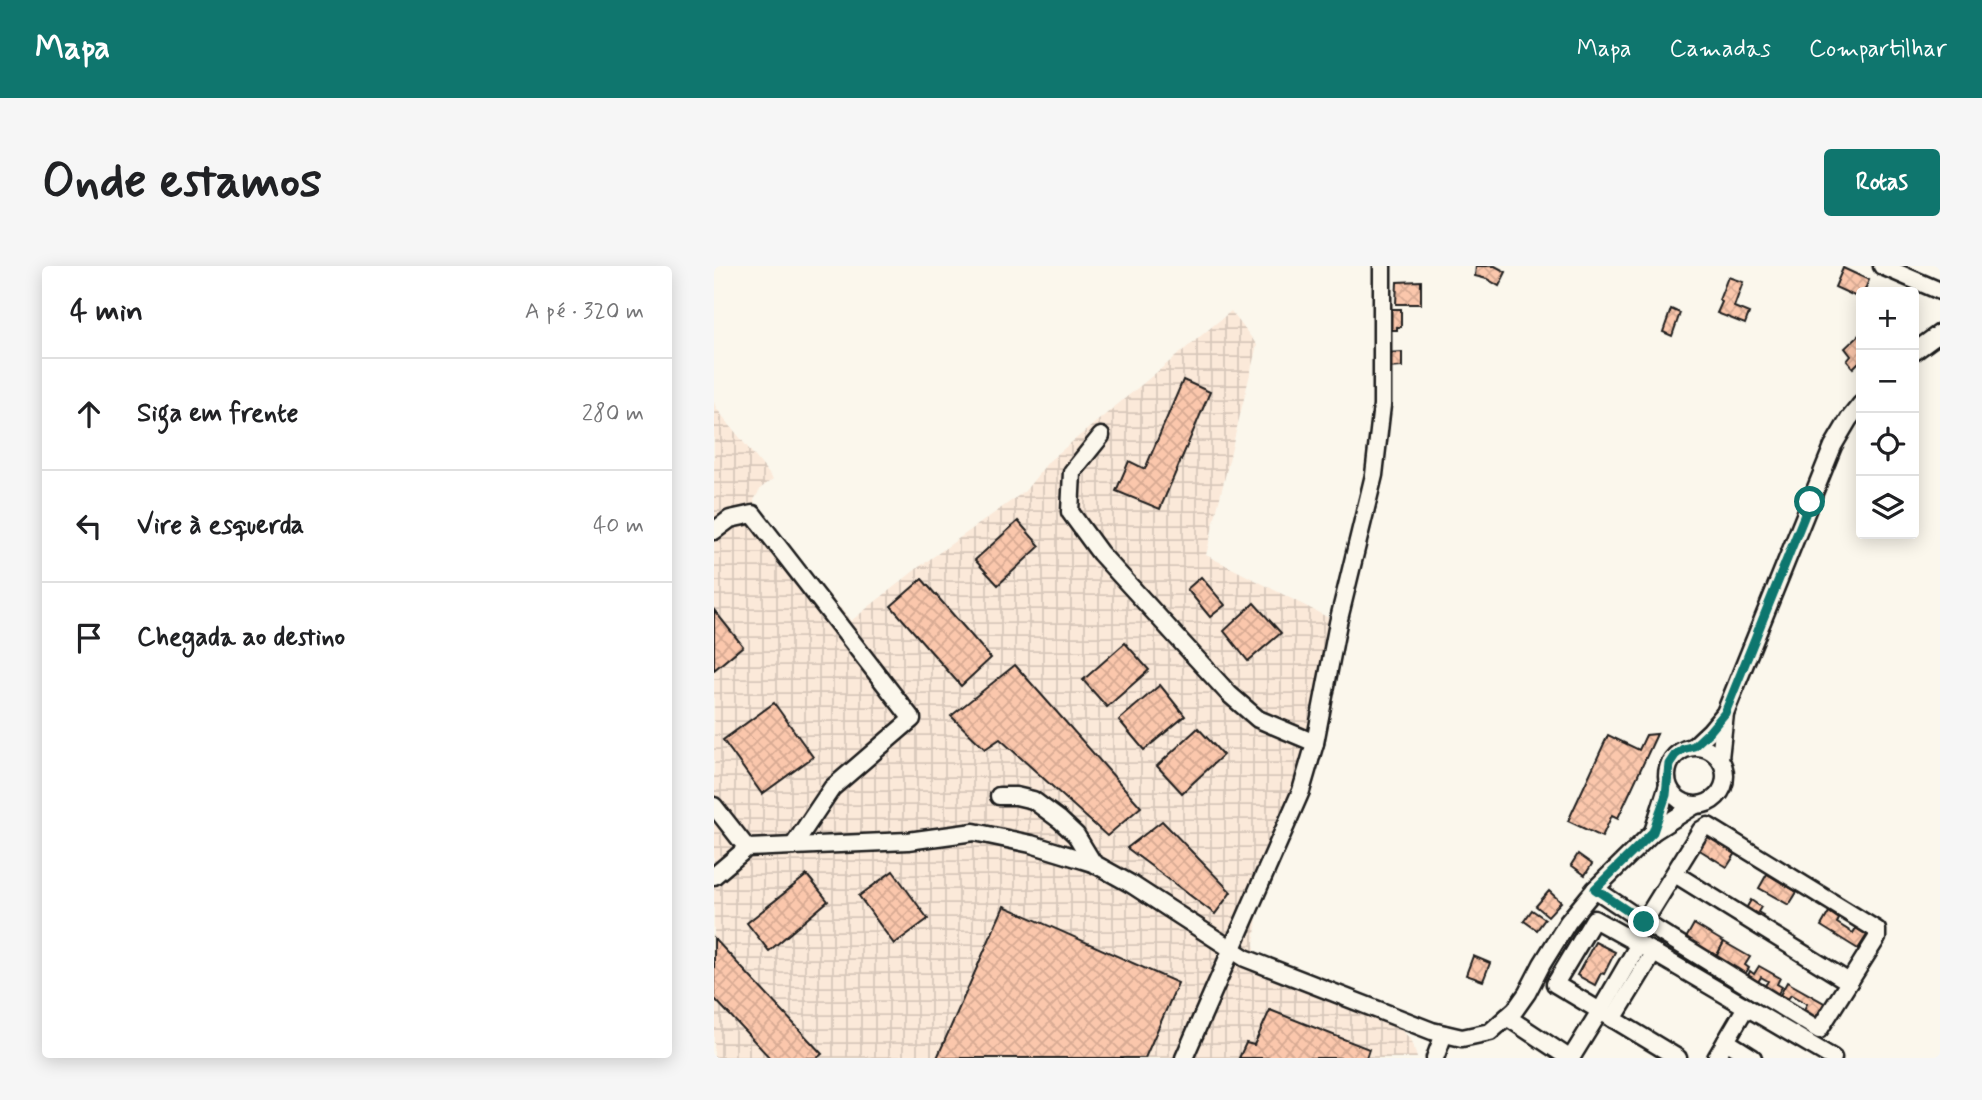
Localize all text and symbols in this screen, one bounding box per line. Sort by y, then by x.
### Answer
text: Mapa [35,27,110,71]
text: Mapa [1577,34,1631,65]
text: Camadas [1669,34,1771,65]
text: Compartilhar [1809,34,1947,65]
button: Rotas [1824,149,1940,216]
text: Onde estamos [42,150,322,215]
map controls [1856,287,1919,539]
button: + [1856,287,1919,350]
text: 4 min [70,292,143,331]
text: A pé · 320 m [525,297,644,327]
button: − [1856,350,1919,413]
icon: ahead [70,395,108,433]
text: Siga em frente [137,397,298,431]
text: 280 m [582,399,644,429]
button: locate [1856,413,1919,476]
button: layers [1856,476,1919,539]
route start [1794,486,1825,517]
icon: left [70,507,108,545]
text: Vire à esquerda [137,509,304,543]
text: 40 m [593,511,644,541]
icon: arrive [70,619,108,657]
text: Chegada ao destino [137,621,345,655]
route end [1628,906,1659,937]

